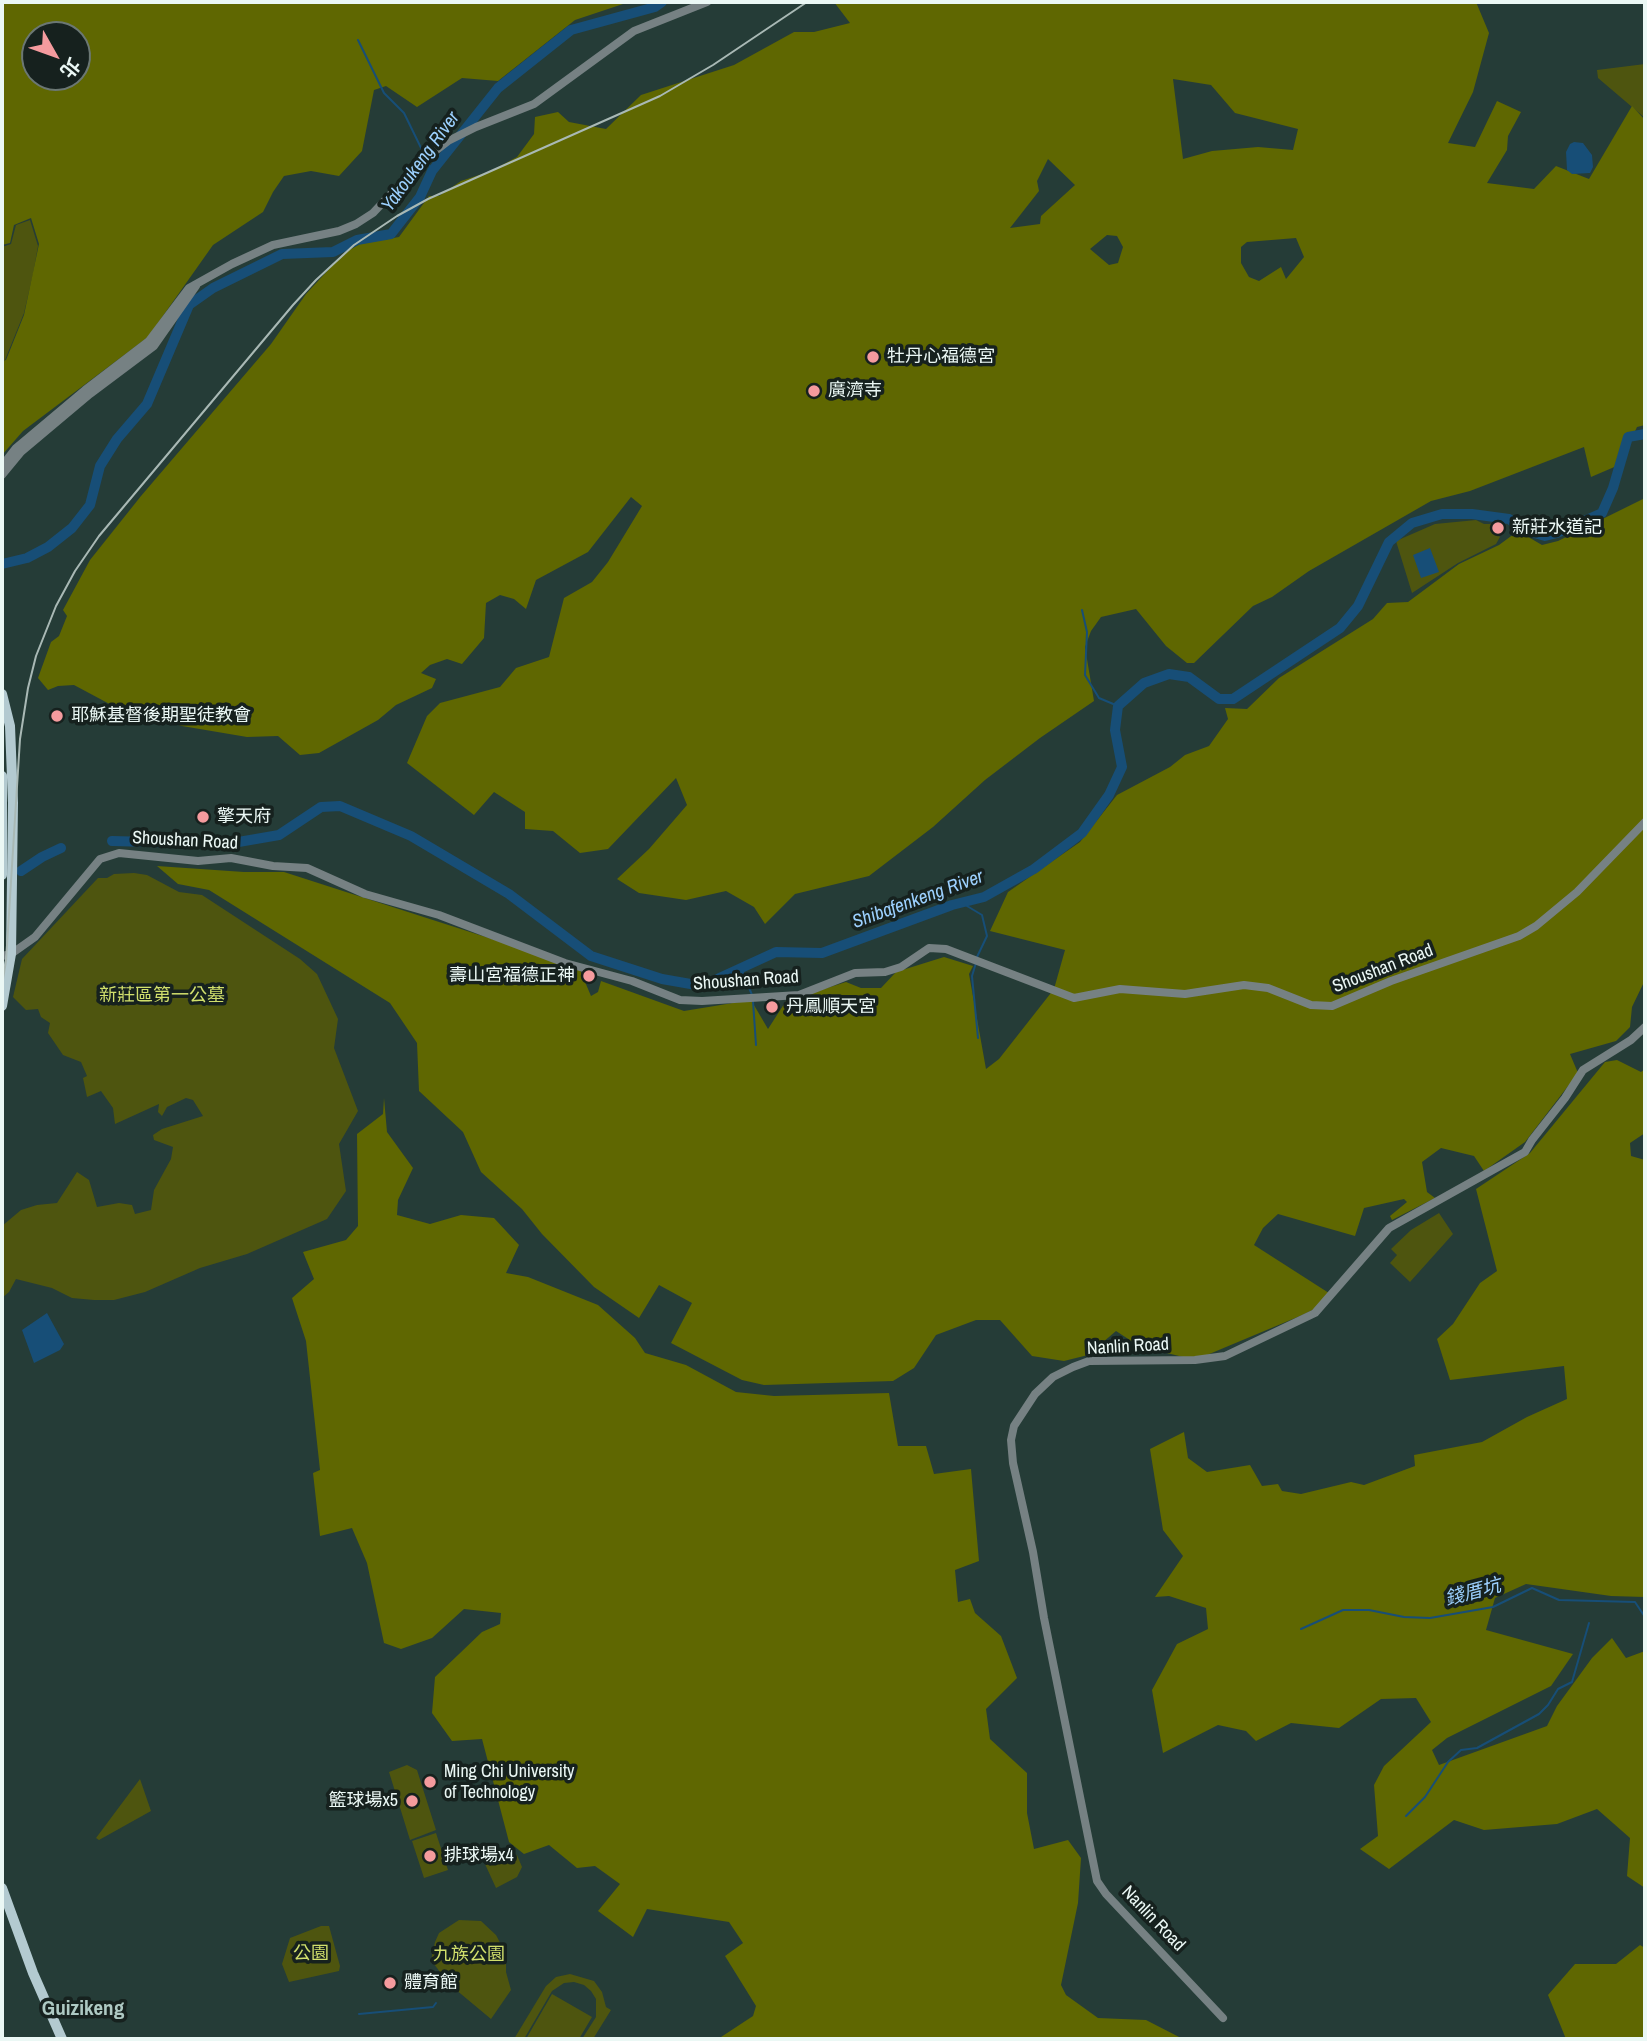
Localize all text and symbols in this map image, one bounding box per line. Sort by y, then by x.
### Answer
north arrow [21,21,91,91]
text: 北 [54,53,87,84]
water label: Yakoukeng River [377,108,465,216]
place label: 牡丹心福德宮 [887,346,995,368]
marker: 牡丹心福德宮 [865,349,881,365]
place label: 廣濟寺 [828,380,882,402]
marker: 廣濟寺 [806,383,822,399]
place label: 新莊水道記 [1512,517,1602,539]
marker: 新莊水道記 [1490,520,1506,536]
place label: 耶穌基督後期聖徒教會 [71,705,251,727]
marker: 耶穌基督後期聖徒教會 [49,708,65,724]
place label: 擎天府 [217,806,271,828]
marker: 擎天府 [195,809,211,825]
street label: Shoushan Road [132,827,238,855]
water label: Shibafenkeng River [849,866,987,934]
street label: Shoushan Road [1330,940,1436,998]
place label: 壽山宮福德正神 [449,965,575,987]
street label: Shoushan Road [692,967,800,995]
marker: 壽山宮福德正神 [581,968,597,984]
park label: 新莊區第一公墓 [99,985,225,1007]
place label: 丹鳳順天宮 [786,996,876,1018]
marker: 丹鳳順天宮 [764,999,780,1015]
street label: Nanlin Road [1086,1334,1170,1360]
water label: 錢厝坑 [1443,1575,1503,1611]
place label: Ming Chi University of Technology [444,1761,574,1803]
marker: Ming Chi University of Technology [422,1774,438,1790]
place label: 籃球場x5 [328,1790,398,1812]
marker: 籃球場x5 [404,1793,420,1809]
place label: 排球場x4 [444,1845,514,1867]
marker: 排球場x4 [422,1848,438,1864]
street label: Nanlin Road [1117,1882,1189,1956]
park label: 公園 [293,1943,329,1965]
park label: 九族公園 [433,1944,505,1966]
place label: 體育館 [404,1972,458,1994]
marker: 體育館 [382,1975,398,1991]
district label: Guizikeng [42,1996,124,2022]

